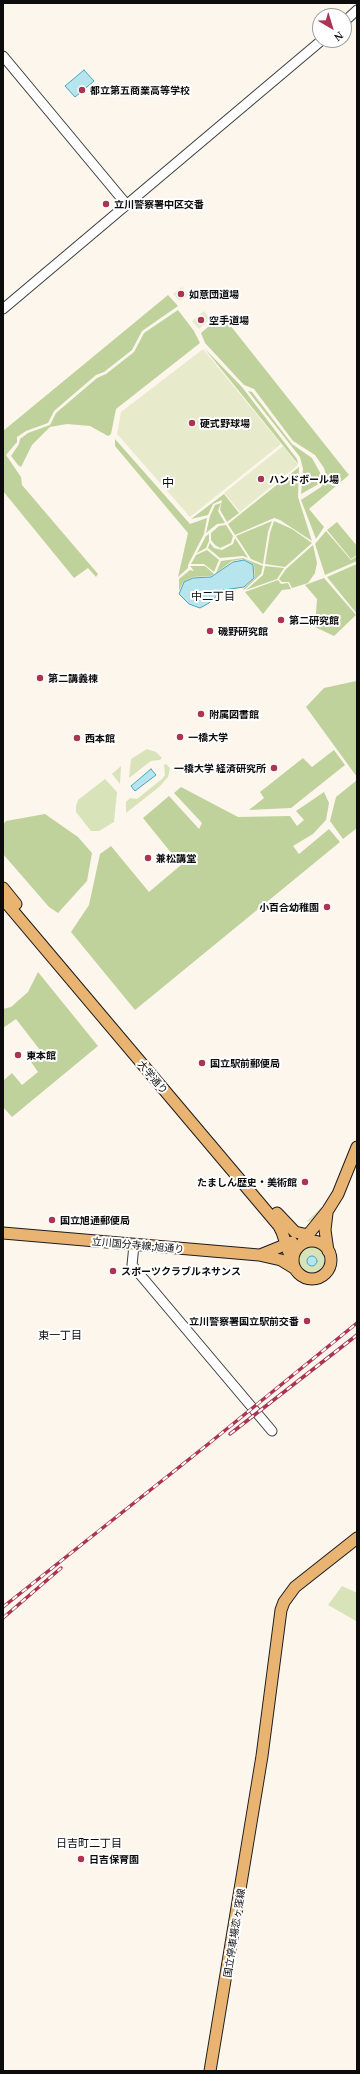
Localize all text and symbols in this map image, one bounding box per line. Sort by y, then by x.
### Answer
north arrow [312,8,352,48]
text: N [332,29,346,44]
place label: 都立第五商業高等学校 [90,84,190,96]
marker: 都立第五商業高等学校 [77,85,87,95]
place label: 立川警察署中区交番 [114,198,204,210]
marker: 立川警察署中区交番 [101,199,111,209]
place label: 如意団道場 [189,288,239,300]
marker: 如意団道場 [176,289,186,299]
place label: 空手道場 [209,314,249,326]
marker: 空手道場 [196,315,206,325]
place label: 硬式野球場 [200,417,250,429]
marker: 硬式野球場 [187,418,197,428]
place label: ハンドボール場 [269,473,339,485]
marker: ハンドボール場 [256,474,266,484]
district label: 中 [162,475,174,489]
district label: 中二丁目 [191,589,235,603]
place label: 第二研究館 [289,614,339,626]
marker: 第二研究館 [276,615,286,625]
place label: 磯野研究館 [218,625,268,637]
marker: 磯野研究館 [205,626,215,636]
place label: 第二講義棟 [48,672,98,684]
marker: 第二講義棟 [35,673,45,683]
place label: 附属図書館 [209,708,259,720]
marker: 附属図書館 [196,709,206,719]
place label: 一橋大学 [188,731,228,743]
place label: 西本館 [85,732,115,744]
marker: 一橋大学 [175,732,185,742]
marker: 西本館 [72,733,82,743]
place label: 一橋大学 経済研究所 [174,762,266,774]
marker: 一橋大学 経済研究所 [269,763,279,773]
place label: 兼松講堂 [156,852,196,864]
marker: 兼松講堂 [143,853,153,863]
place label: 小百合幼稚園 [259,901,319,913]
marker: 小百合幼稚園 [322,902,332,912]
place label: 東本館 [26,1049,56,1061]
marker: 東本館 [13,1050,23,1060]
place label: 国立駅前郵便局 [210,1057,280,1069]
street label: 大学通り [136,1058,170,1096]
marker: 国立駅前郵便局 [197,1058,207,1068]
place label: たましん歴史・美術館 [197,1176,297,1188]
marker: たましん歴史・美術館 [300,1177,310,1187]
place label: 国立旭通郵便局 [60,1214,130,1226]
marker: 国立旭通郵便局 [47,1215,57,1225]
street label: 立川国分寺線;旭通り [91,1235,185,1255]
place label: スポーツクラブルネサンス [121,1265,241,1277]
marker: スポーツクラブルネサンス [108,1266,118,1276]
place label: 立川警察署国立駅前交番 [189,1315,299,1327]
marker: 立川警察署国立駅前交番 [302,1316,312,1326]
district label: 東一丁目 [38,1328,82,1342]
district label: 日吉町二丁目 [56,1836,122,1850]
place label: 日吉保育園 [89,1853,139,1865]
marker: 日吉保育園 [76,1854,86,1864]
street label: 国立停車場恋ヶ窪線 [221,1888,247,1978]

